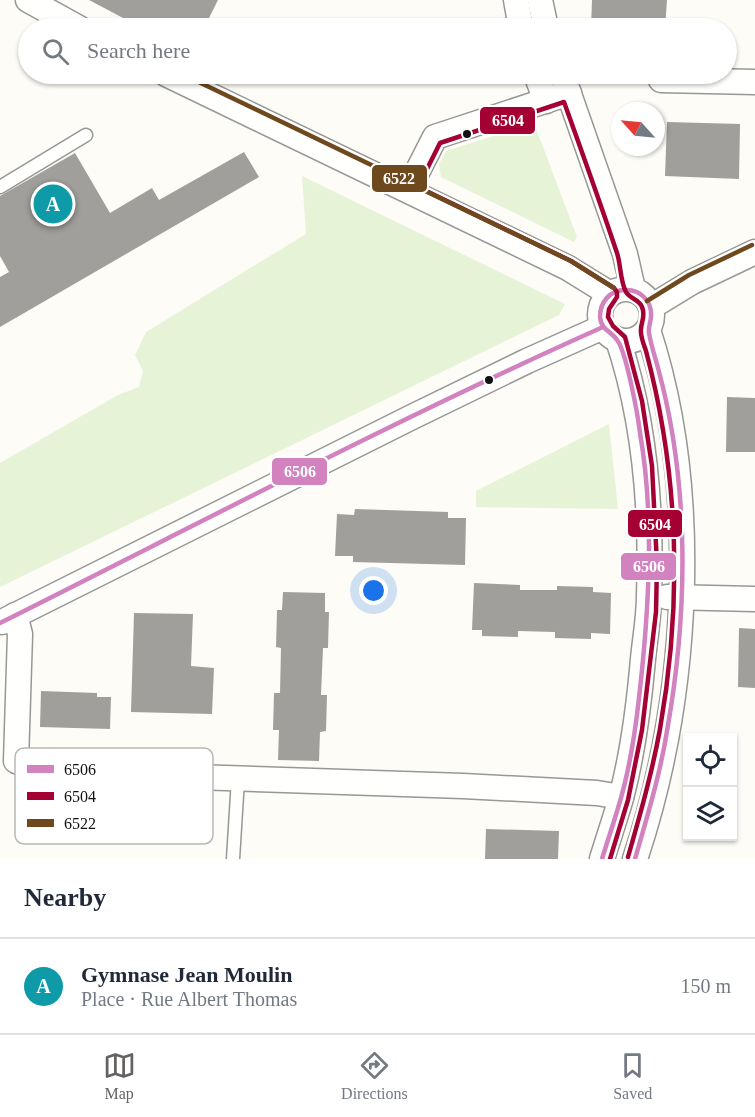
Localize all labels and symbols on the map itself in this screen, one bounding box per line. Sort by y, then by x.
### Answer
north arrow [611,102,665,156]
line badge: 6504 [479,106,536,135]
text: 6504 [492,112,524,129]
unlabelled marker [461,128,473,140]
line badge: 6522 [371,164,428,193]
text: 6522 [383,170,415,187]
pin: A [34,182,72,226]
unlabelled marker [483,374,495,386]
line badge: 6506 [271,457,328,486]
text: 6506 [284,463,316,480]
line badge: 6504 [627,509,683,538]
text: 6504 [639,516,671,533]
line badge: 6506 [620,552,677,581]
text: 6506 [633,558,665,575]
your location [359,576,388,605]
legend [15,748,213,844]
text: 6506 [64,761,96,778]
text: 6504 [64,788,96,805]
text: 6522 [64,815,96,832]

